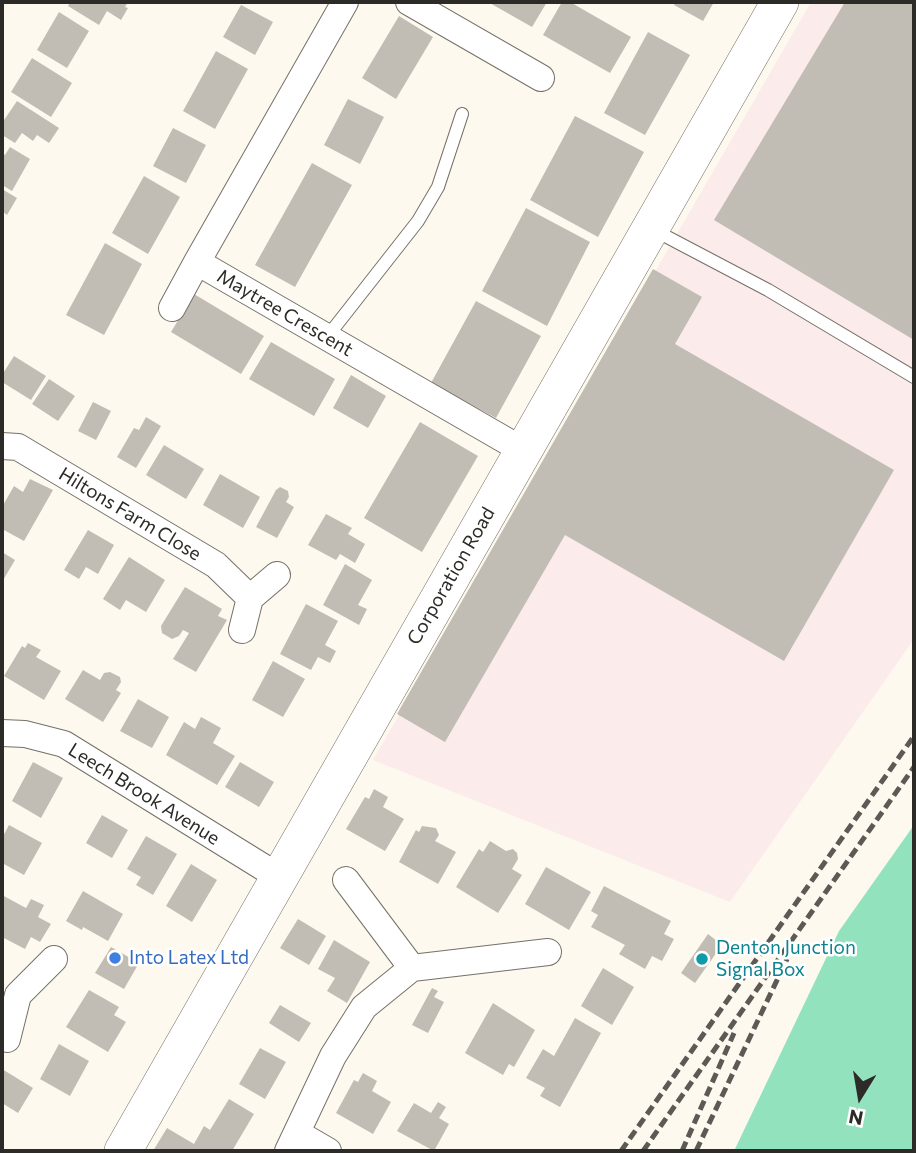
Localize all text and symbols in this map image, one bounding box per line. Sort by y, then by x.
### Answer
street label: Maytree Crescent [213,265,357,361]
street label: Hiltons Farm Close [55,462,205,566]
street label: Corporation Road [402,503,500,649]
street label: Leech Brook Avenue [64,738,224,850]
place label: Denton Junction Signal Box [716,937,856,981]
place label: Into Latex Ltd [129,947,249,969]
marker: Into Latex Ltd [107,950,123,966]
marker: Denton Junction Signal Box [694,951,710,967]
north arrow [825,1062,895,1132]
text: N [847,1105,865,1131]

